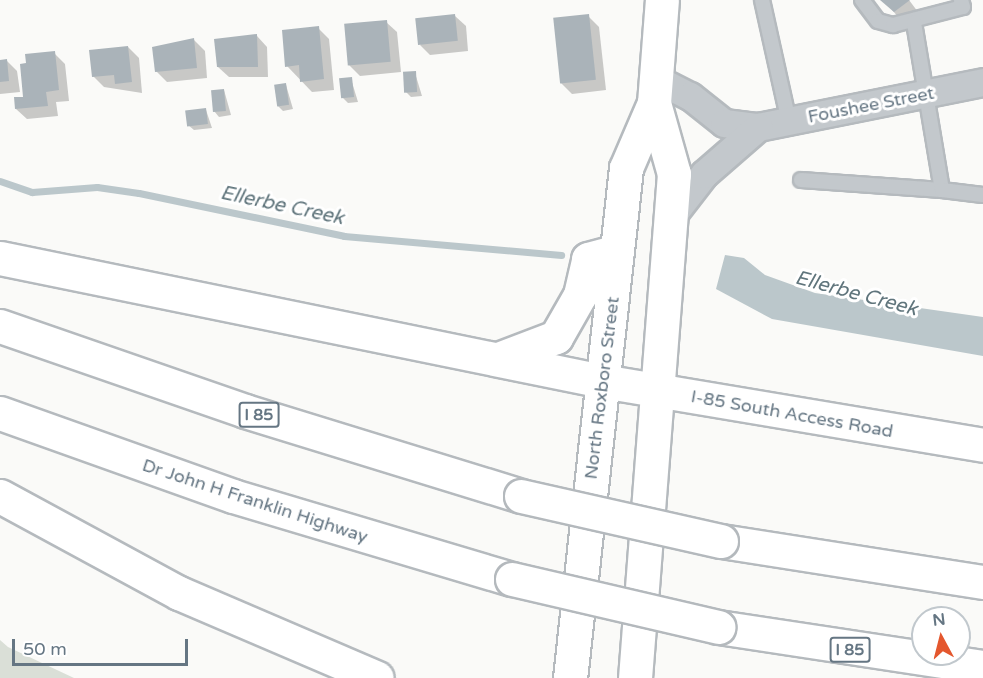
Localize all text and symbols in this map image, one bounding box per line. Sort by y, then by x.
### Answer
street label: Foushee Street [806,82,936,128]
water label: Ellerbe Creek [218,181,346,231]
water label: Ellerbe Creek [792,266,920,322]
street label: North Roxboro Street [580,295,624,481]
street label: I-85 South Access Road [689,386,895,442]
road number: I 85 [238,402,280,428]
street label: Dr John H Franklin Highway [140,454,370,548]
north arrow [911,606,971,666]
text: N [931,609,947,631]
scale bar [15,627,190,665]
road number: I 85 [829,637,871,663]
text: 50 m [23,638,67,660]

